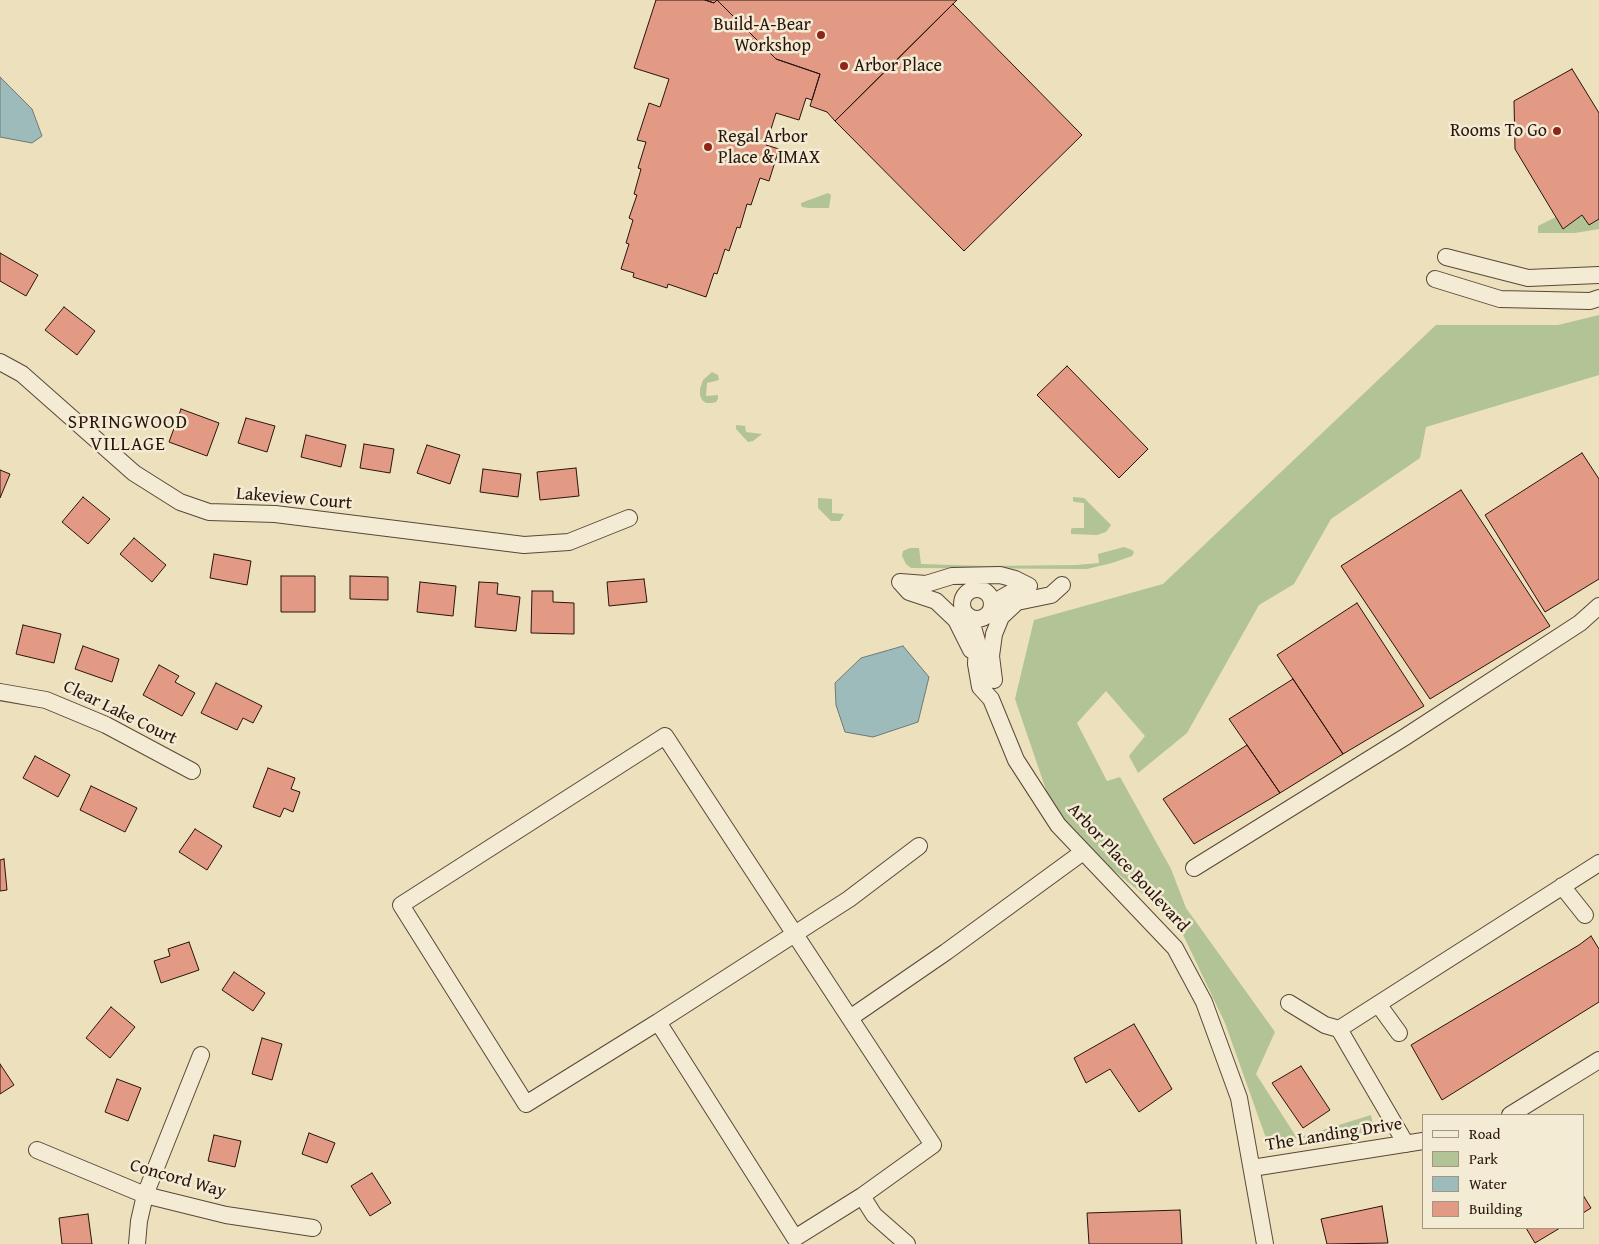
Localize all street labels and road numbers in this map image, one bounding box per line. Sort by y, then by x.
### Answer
street label: Lakeview Court [235,483,353,515]
street label: Clear Lake Court [59,676,181,750]
street label: Arbor Place Boulevard [1063,799,1193,937]
street label: The Landing Drive [1264,1114,1404,1156]
street label: Concord Way [127,1155,229,1203]

